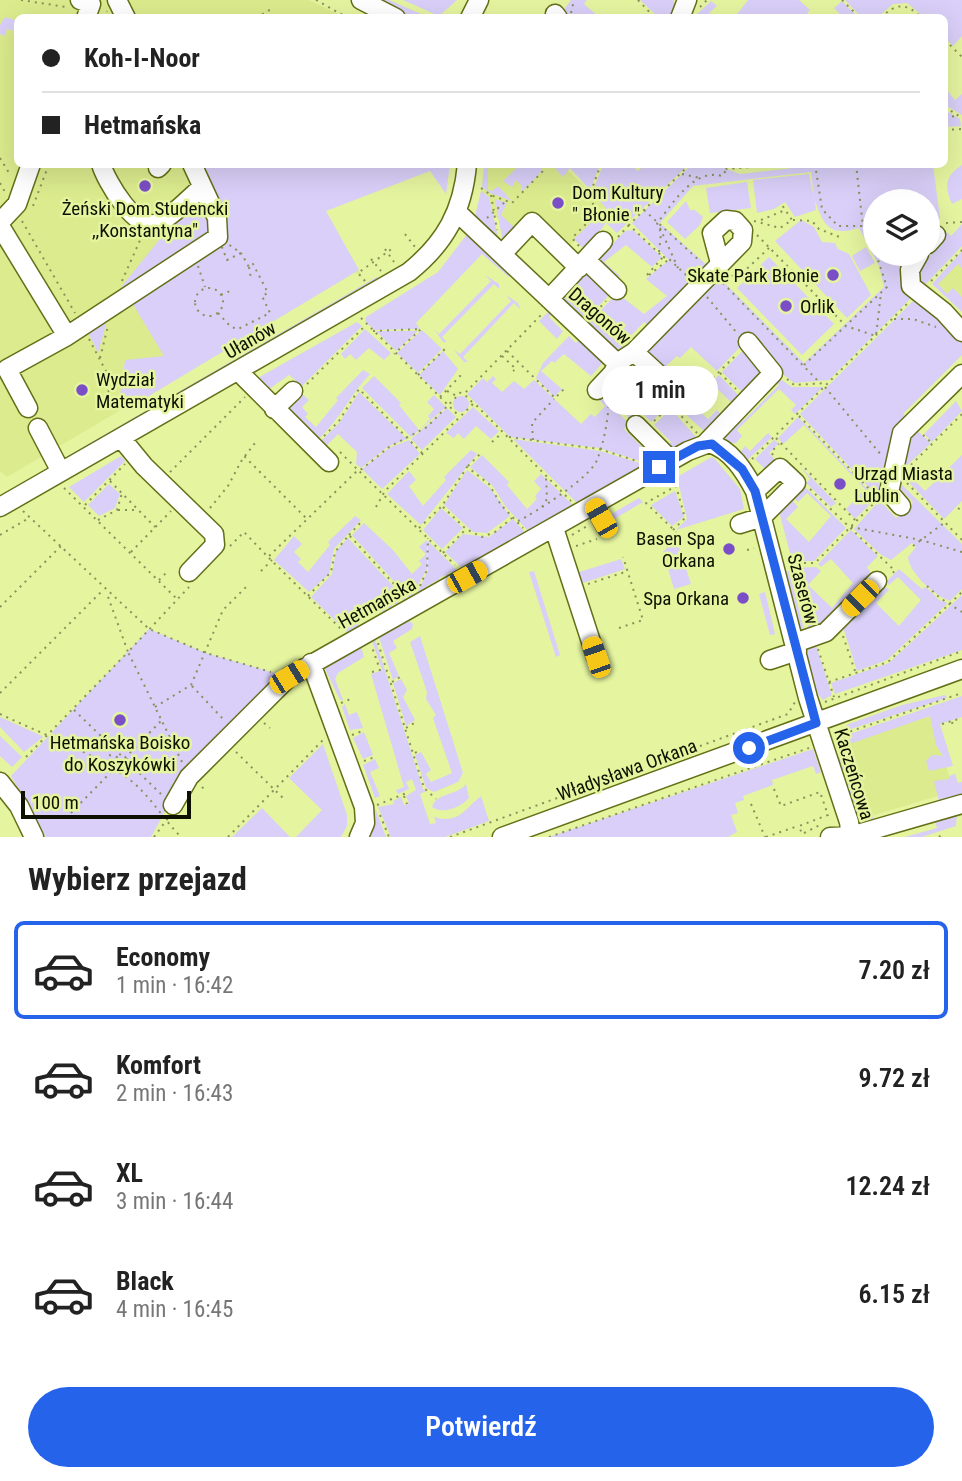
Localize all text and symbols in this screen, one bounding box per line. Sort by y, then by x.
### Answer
text: Koh-I-Noor [84,43,200,73]
text: Hetmańska [84,110,201,140]
marker: Żeński Dom Studencki ,,Konstantyna" [137,178,153,194]
place label: Dom Kultury " Błonie " [572,181,664,226]
map controls [863,189,940,266]
button: layers [863,189,940,266]
marker: Dom Kultury " Błonie " [550,195,566,211]
place label: Żeński Dom Studencki ,,Konstantyna" [62,197,228,242]
place label: Skate Park Błonie [687,264,819,287]
marker: Skate Park Błonie [825,267,841,283]
street label: Dragonów [564,283,636,349]
place label: Orlik [800,295,835,318]
marker: Orlik [778,298,794,314]
street label: Ułanów [220,316,280,364]
callout: 1 min [601,365,717,414]
place label: Wydział Matematyki [96,368,184,413]
text: 1 min [635,377,685,404]
marker: Wydział Matematyki [74,382,90,398]
route end [643,451,675,483]
place label: Urząd Miasta Lublin [854,462,953,507]
marker: Urząd Miasta Lublin [832,476,848,492]
car [582,495,621,541]
place label: Basen Spa Orkana [636,527,715,572]
marker: Basen Spa Orkana [721,541,737,557]
street label: Szaserów [783,551,823,627]
car [444,558,491,596]
street label: Hetmańska [334,572,420,634]
car [838,576,883,620]
place label: Spa Orkana [643,587,729,610]
marker: Spa Orkana [735,590,751,606]
car [580,634,613,680]
car [266,657,313,697]
marker: Hetmańska Boisko do Koszykówki [112,712,128,728]
street label: Kaczeńcowa [829,726,879,822]
place label: Hetmańska Boisko do Koszykówki [50,731,190,776]
route start [733,732,765,764]
street label: Władysława Orkana [554,734,700,806]
scale bar [21,788,191,820]
text: 100 m [32,791,79,814]
text: Wybierz przejazd [28,860,247,898]
icon: car [32,939,95,1002]
text: Economy [116,942,210,972]
text: 7.20 zł [858,955,930,985]
text: 1 min · 16:42 [116,972,233,999]
icon: car [32,1047,95,1110]
text: Komfort [116,1050,201,1080]
text: 9.72 zł [858,1063,930,1093]
text: 2 min · 16:43 [116,1080,233,1107]
icon: car [32,1155,95,1218]
text: XL [116,1158,143,1188]
text: 12.24 zł [845,1171,930,1201]
text: 3 min · 16:44 [116,1188,233,1215]
icon: car [32,1263,95,1326]
text: Black [116,1266,174,1296]
text: 6.15 zł [858,1279,930,1309]
text: 4 min · 16:45 [116,1296,233,1323]
button: Potwierdź [28,1387,934,1467]

